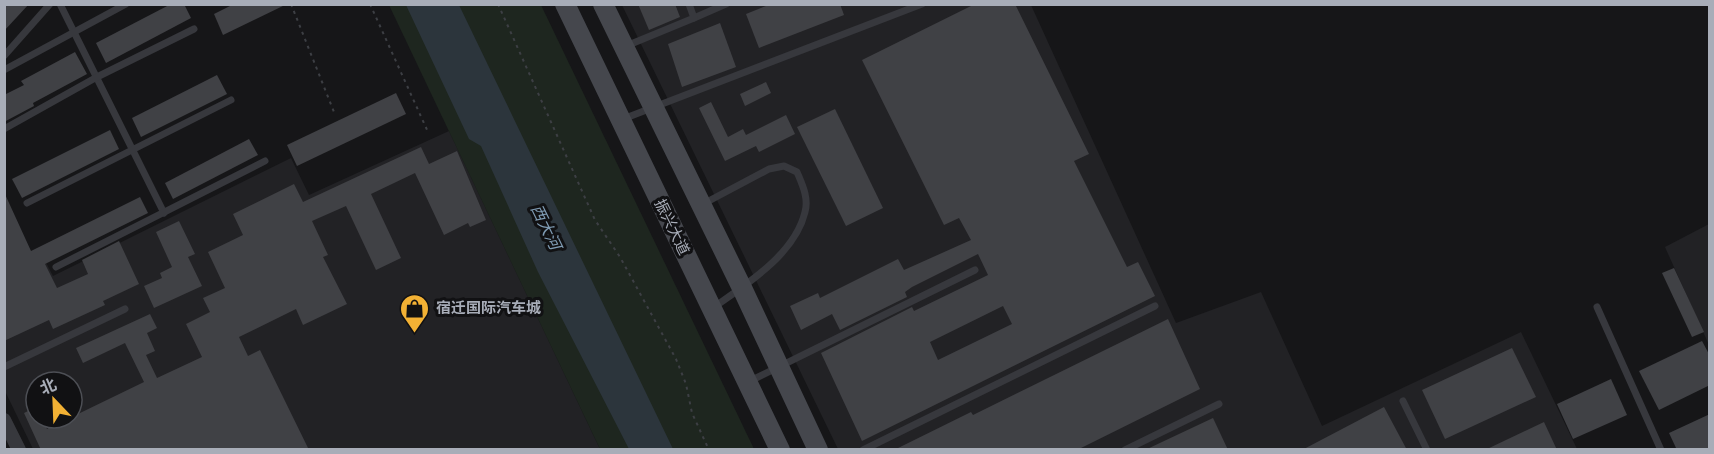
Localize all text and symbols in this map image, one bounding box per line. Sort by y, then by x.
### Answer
street label: 振兴大道 [651,196,693,258]
water label: 西大河 [527,201,566,255]
shop icon: 宿迁国际汽车城 [399,292,431,334]
place label: 宿迁国际汽车城 [436,299,541,317]
north arrow [24,370,84,430]
text: 北 [37,375,59,399]

